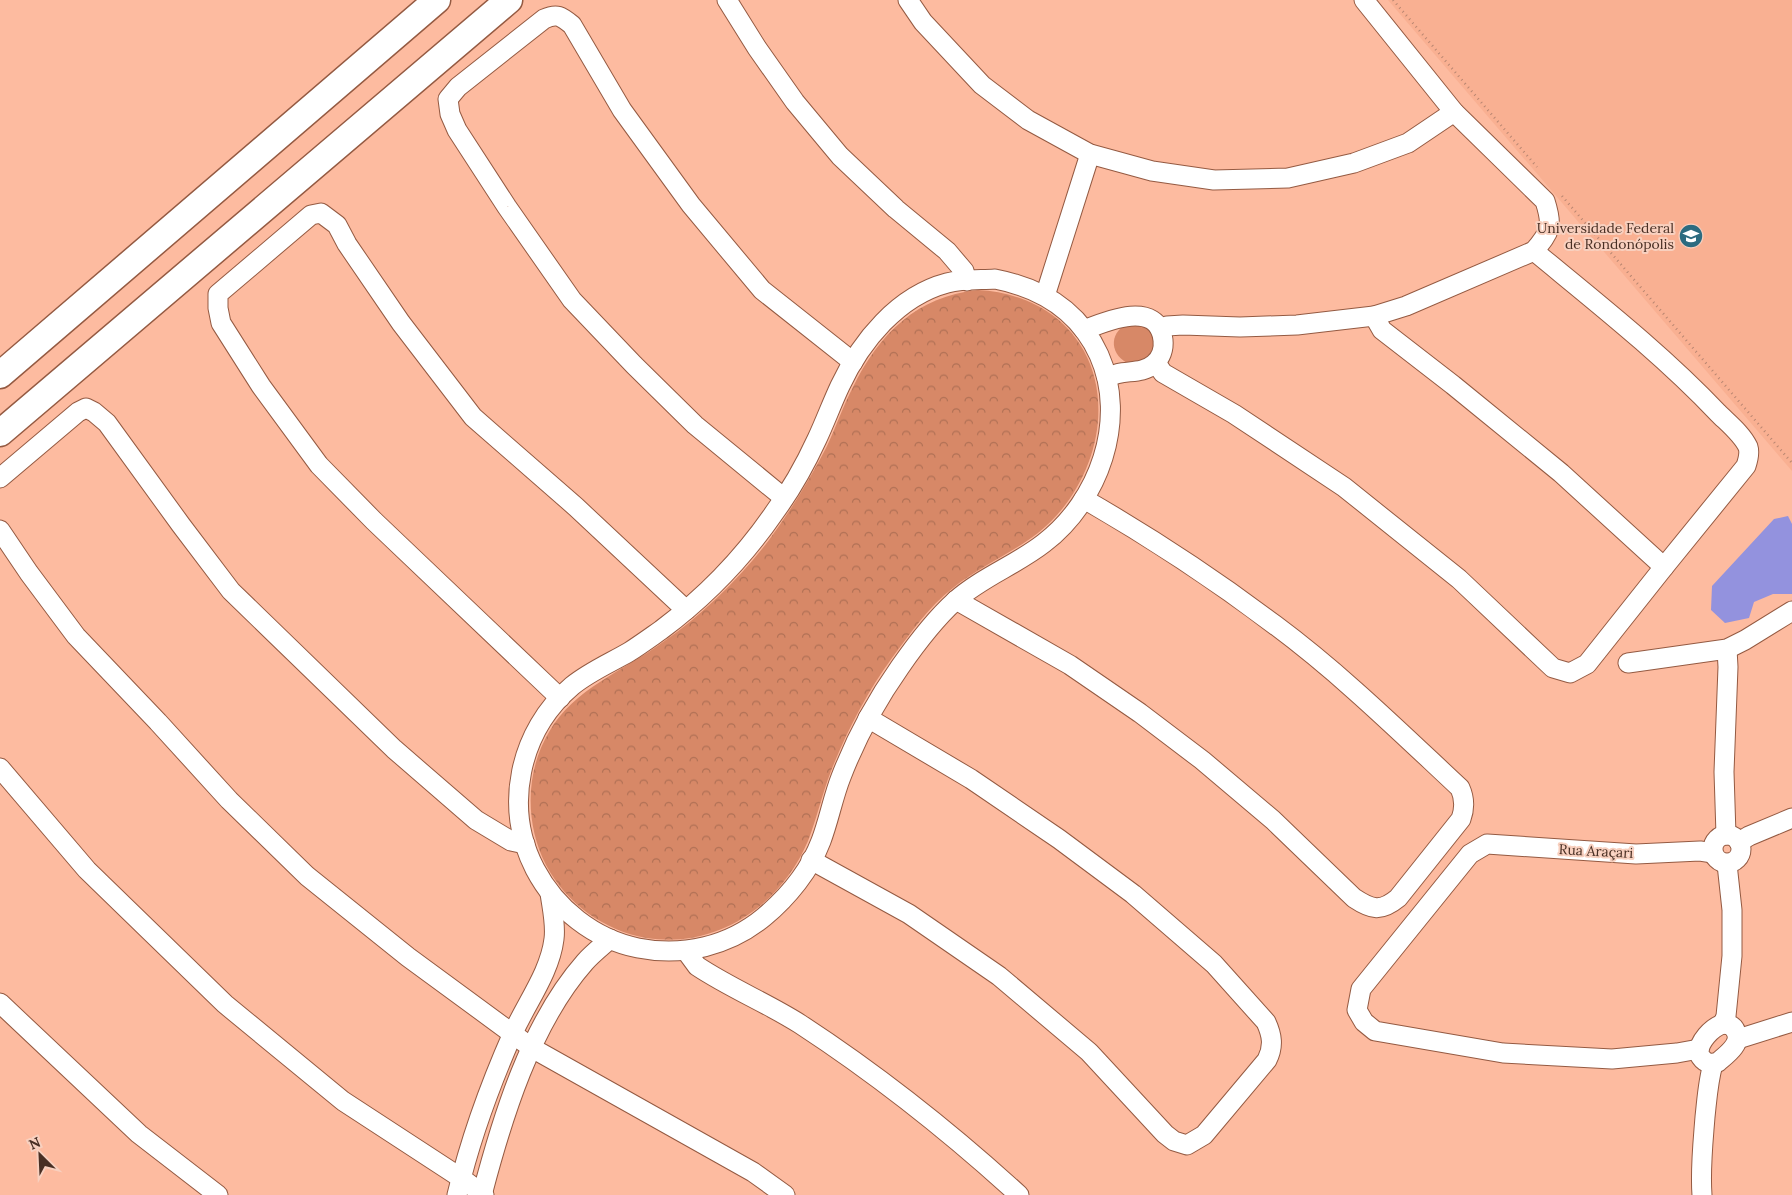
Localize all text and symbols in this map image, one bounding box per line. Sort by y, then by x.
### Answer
place label: Universidade Federal de Rondonópolis [1537,219,1674,253]
school or university icon: Universidade Federal de Rondonópolis [1678,223,1704,249]
street label: Rua Araçari [1558,840,1634,862]
north arrow [15,1130,65,1180]
text: N [26,1133,43,1154]

